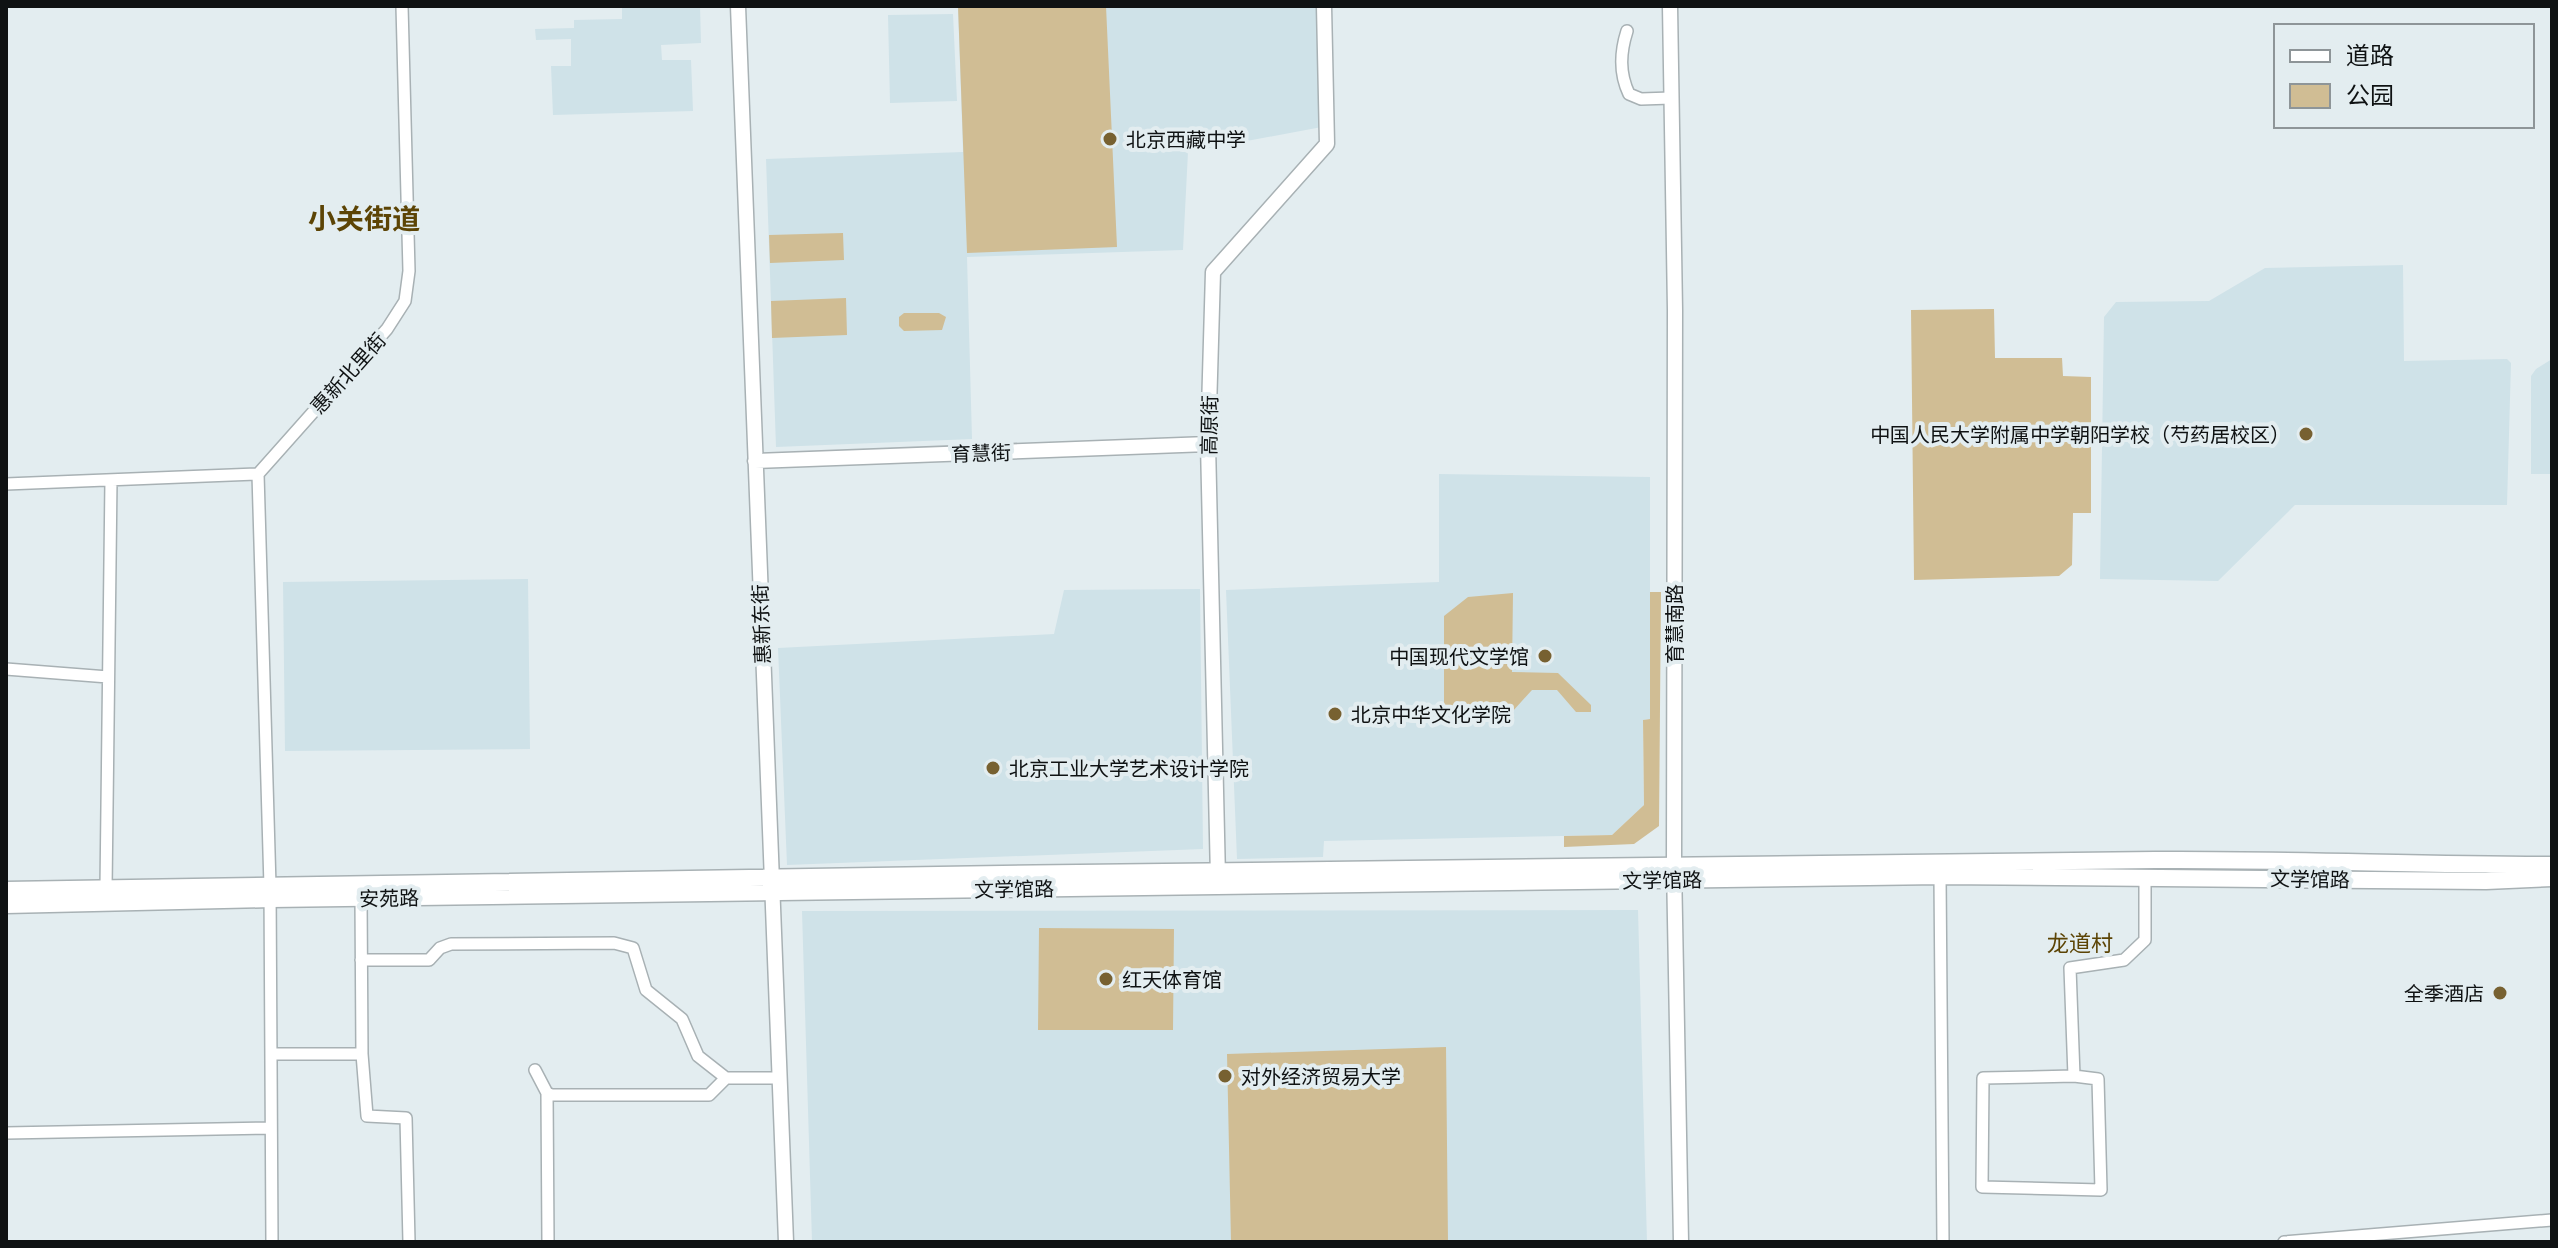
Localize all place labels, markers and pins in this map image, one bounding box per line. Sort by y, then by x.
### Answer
place label: 北京西藏中学 [1126,126,1246,153]
marker: 北京西藏中学 [1101,130,1119,148]
place label: 中国人民大学附属中学朝阳学校（芍药居校区） [1870,421,2290,448]
marker: 中国人民大学附属中学朝阳学校（芍药居校区） [2297,425,2315,443]
place label: 中国现代文学馆 [1389,643,1529,670]
marker: 中国现代文学馆 [1536,647,1554,665]
place label: 北京中华文化学院 [1351,701,1511,728]
marker: 北京中华文化学院 [1326,705,1344,723]
place label: 北京工业大学艺术设计学院 [1009,755,1249,782]
marker: 北京工业大学艺术设计学院 [984,759,1002,777]
place label: 红天体育馆 [1122,966,1222,993]
marker: 红天体育馆 [1097,970,1115,988]
place label: 全季酒店 [2404,980,2484,1007]
marker: 全季酒店 [2491,984,2509,1002]
place label: 对外经济贸易大学 [1241,1063,1401,1090]
marker: 对外经济贸易大学 [1216,1067,1234,1085]

